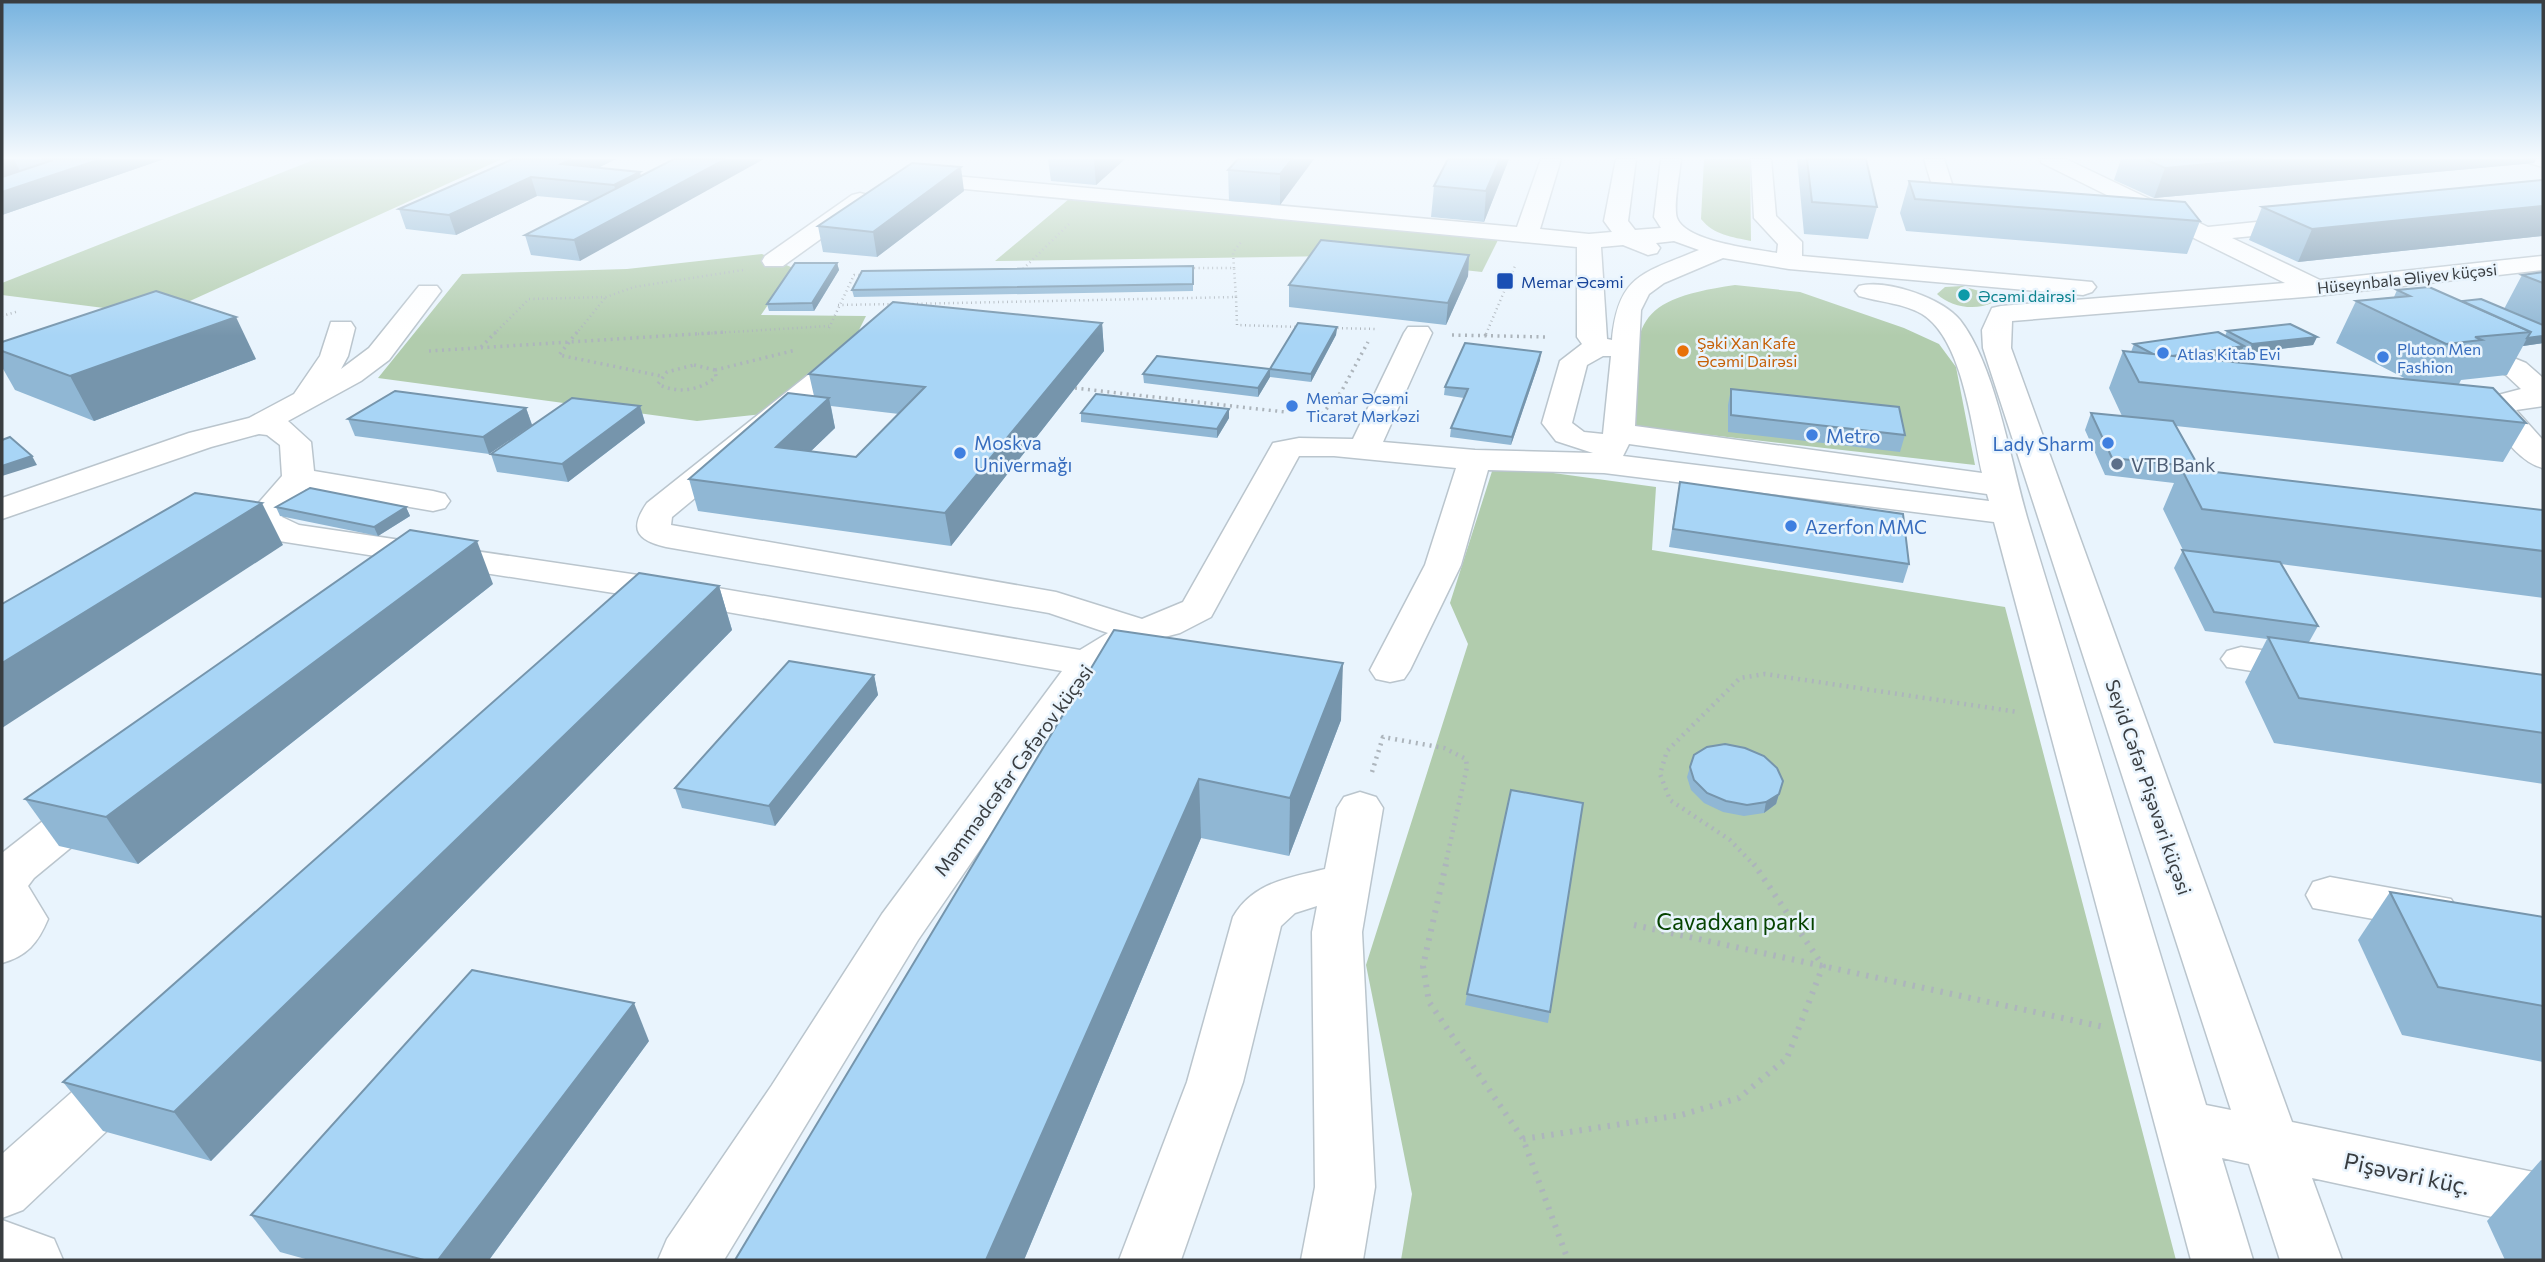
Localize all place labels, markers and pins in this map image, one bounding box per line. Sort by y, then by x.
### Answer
marker: Memar Əcəmi [1495,271,1515,291]
place label: Memar Əcəmi [1521,272,1624,291]
place label: Əcəmi dairəsi [1978,286,2076,305]
marker: Əcəmi dairəsi [1956,287,1972,303]
place label: Şəki Xan Kafe Əcəmi Dairəsi [1697,333,1797,370]
place label: Pluton Men Fashion [2397,339,2481,376]
marker: Şəki Xan Kafe Əcəmi Dairəsi [1675,343,1691,359]
place label: Atlas Kitab Evi [2177,344,2281,363]
marker: Atlas Kitab Evi [2155,345,2171,361]
marker: Pluton Men Fashion [2375,349,2391,365]
place label: Memar Əcəmi Ticarət Mərkəzi [1306,388,1420,425]
marker: Memar Əcəmi Ticarət Mərkəzi [1284,398,1300,414]
place label: Metro [1826,424,1880,447]
marker: Metro [1804,427,1820,443]
place label: Moskva Univermağı [974,431,1072,476]
place label: Lady Sharm [1993,432,2094,455]
marker: Lady Sharm [2100,435,2116,451]
marker: Moskva Univermağı [952,445,968,461]
place label: VTB Bank [2131,453,2216,476]
marker: VTB Bank [2109,456,2125,472]
place label: Azerfon MMC [1805,515,1927,538]
marker: Azerfon MMC [1783,518,1799,534]

